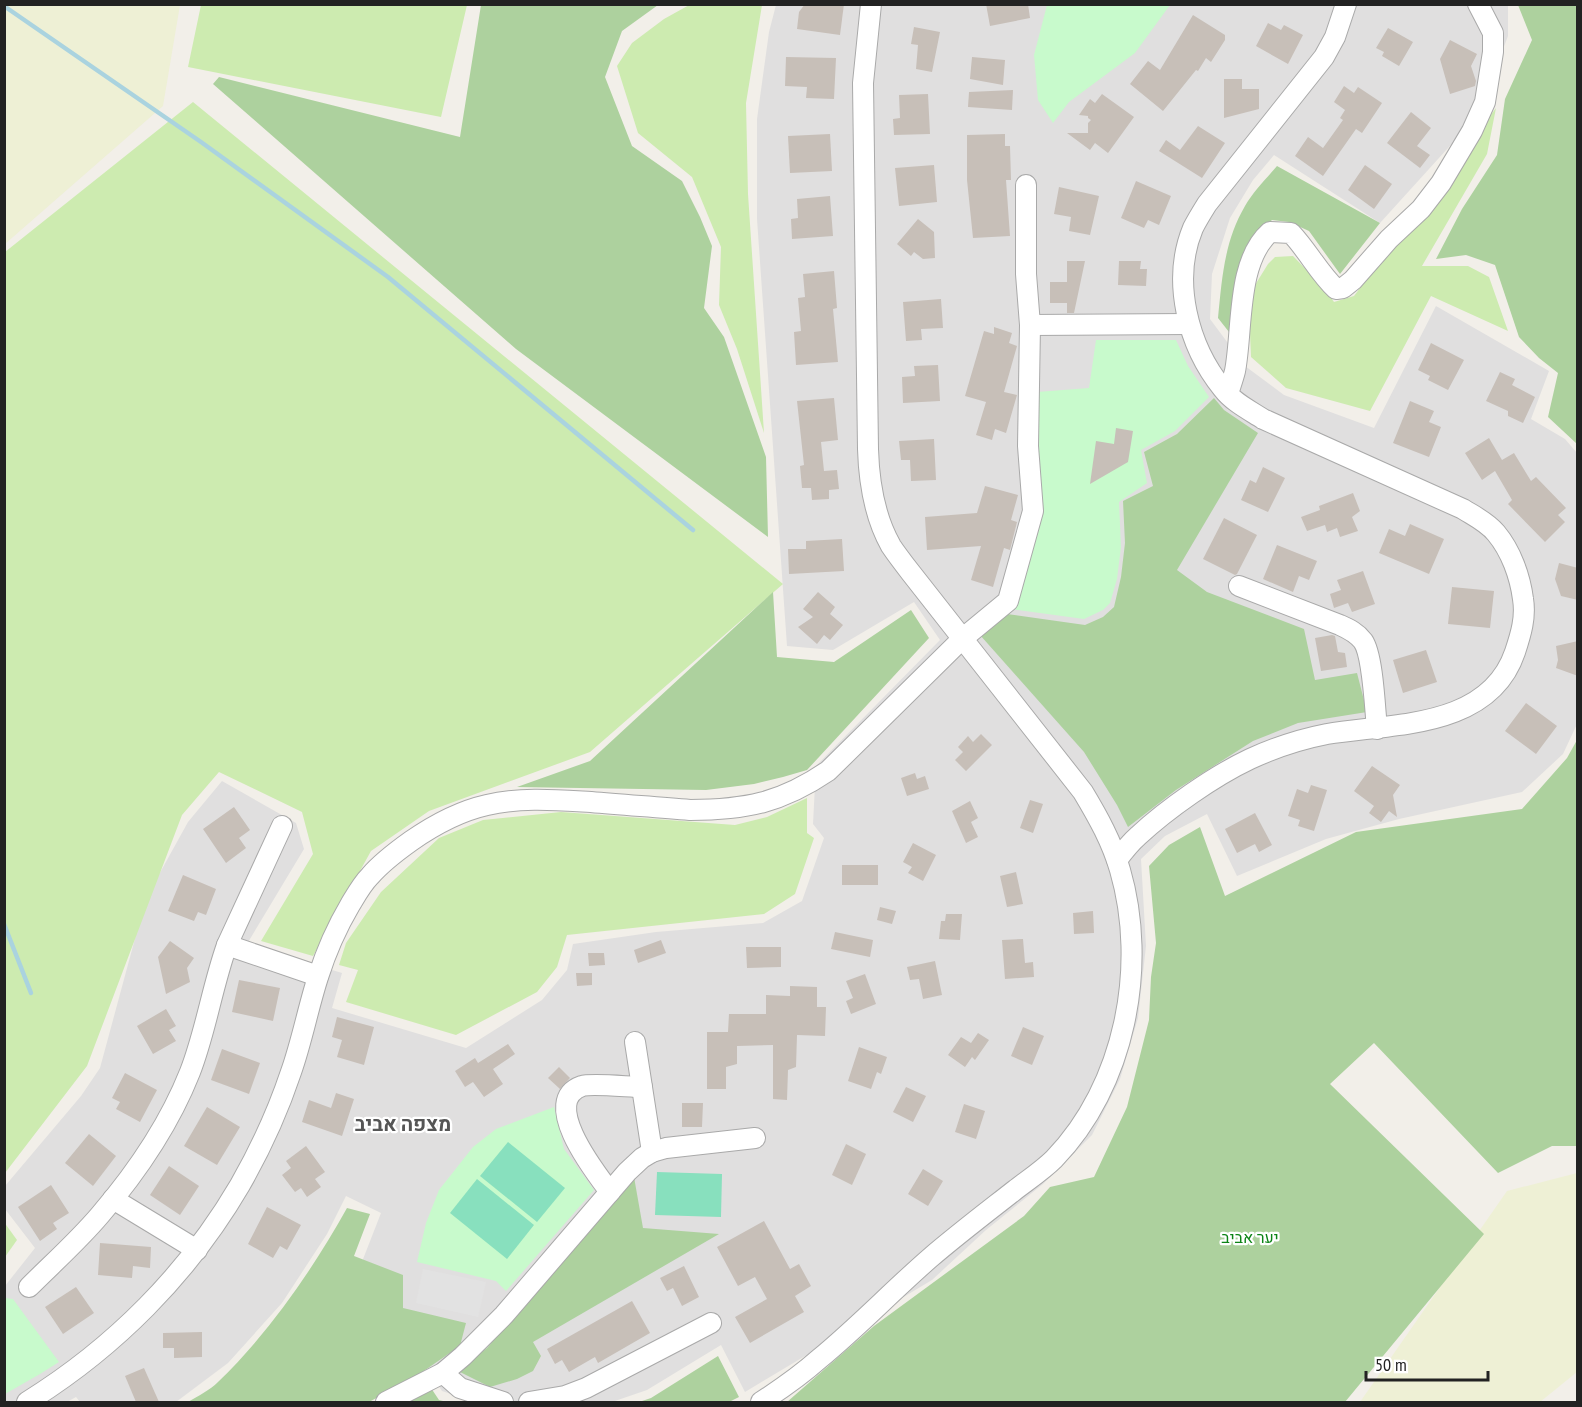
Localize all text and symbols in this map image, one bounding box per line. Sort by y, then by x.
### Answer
district label: מצפה אביב [355,1111,451,1137]
park label: יער אביב [1221,1227,1279,1247]
scale bar [1366,1344,1488,1382]
text: 50 m [1375,1353,1407,1376]

